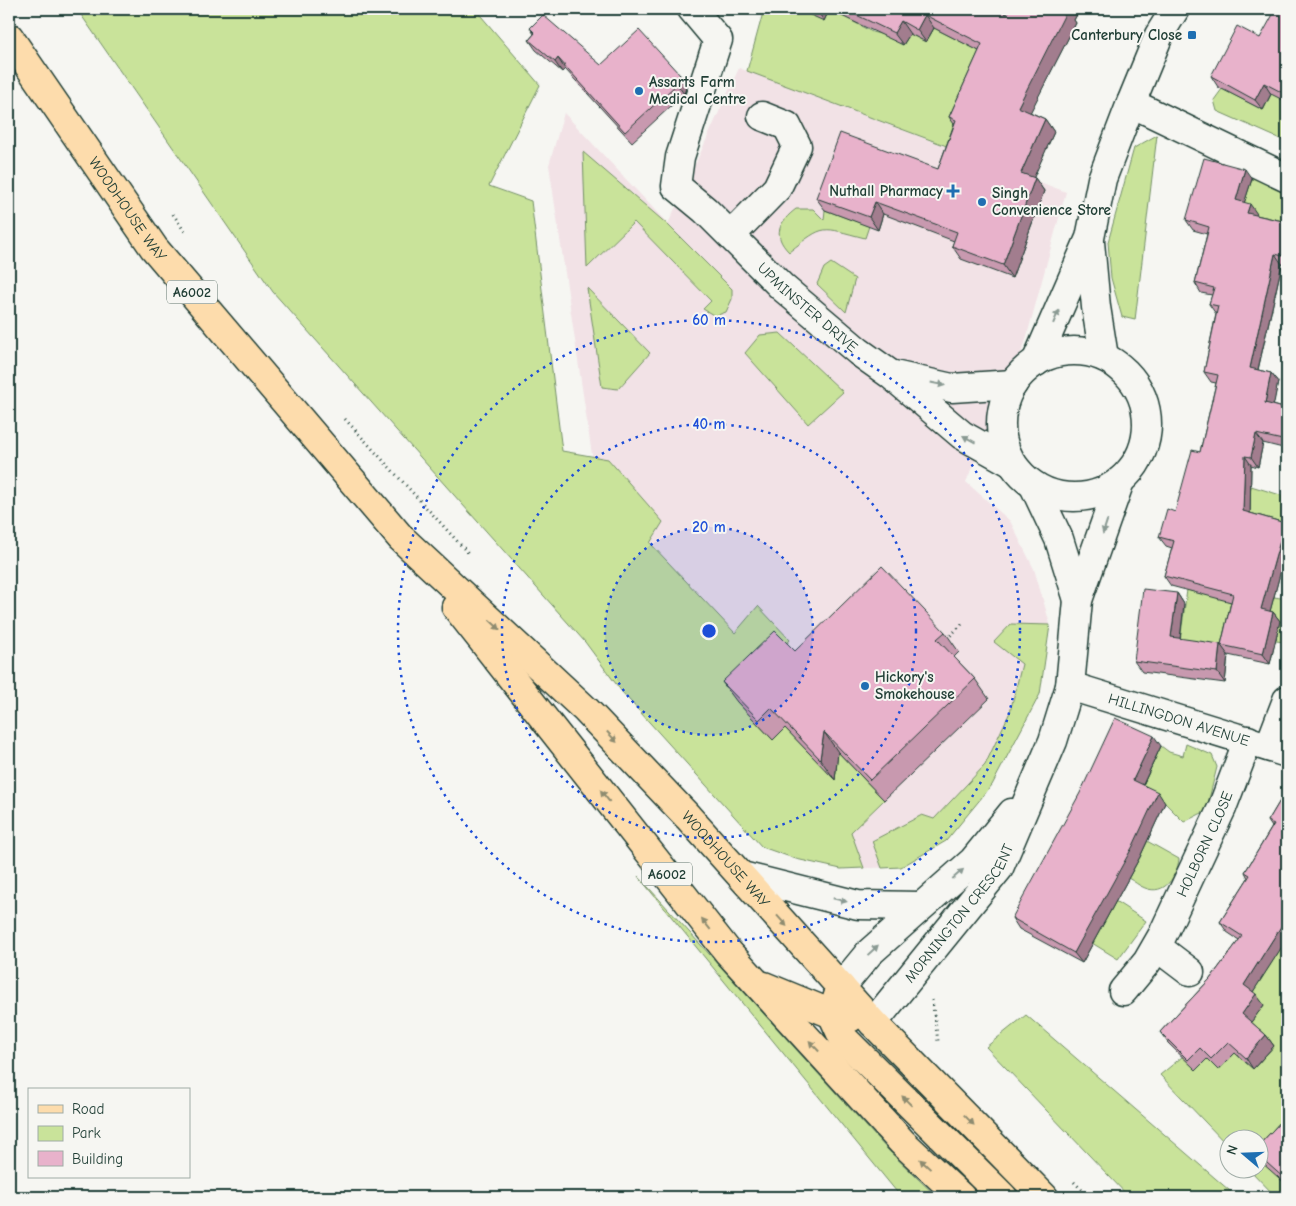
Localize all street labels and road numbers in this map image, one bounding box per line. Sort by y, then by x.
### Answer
street label: WOODHOUSE WAY [85,153,170,265]
street label: UPMINSTER DRIVE [754,259,862,356]
road number: A6002 [167,280,217,304]
street label: HILLINGDON AVENUE [1106,689,1252,750]
street label: HOLBORN CLOSE [1173,789,1236,900]
street label: WOODHOUSE WAY [678,807,774,911]
street label: MORNINGTON CRESCENT [901,841,1017,986]
road number: A6002 [642,862,692,886]

